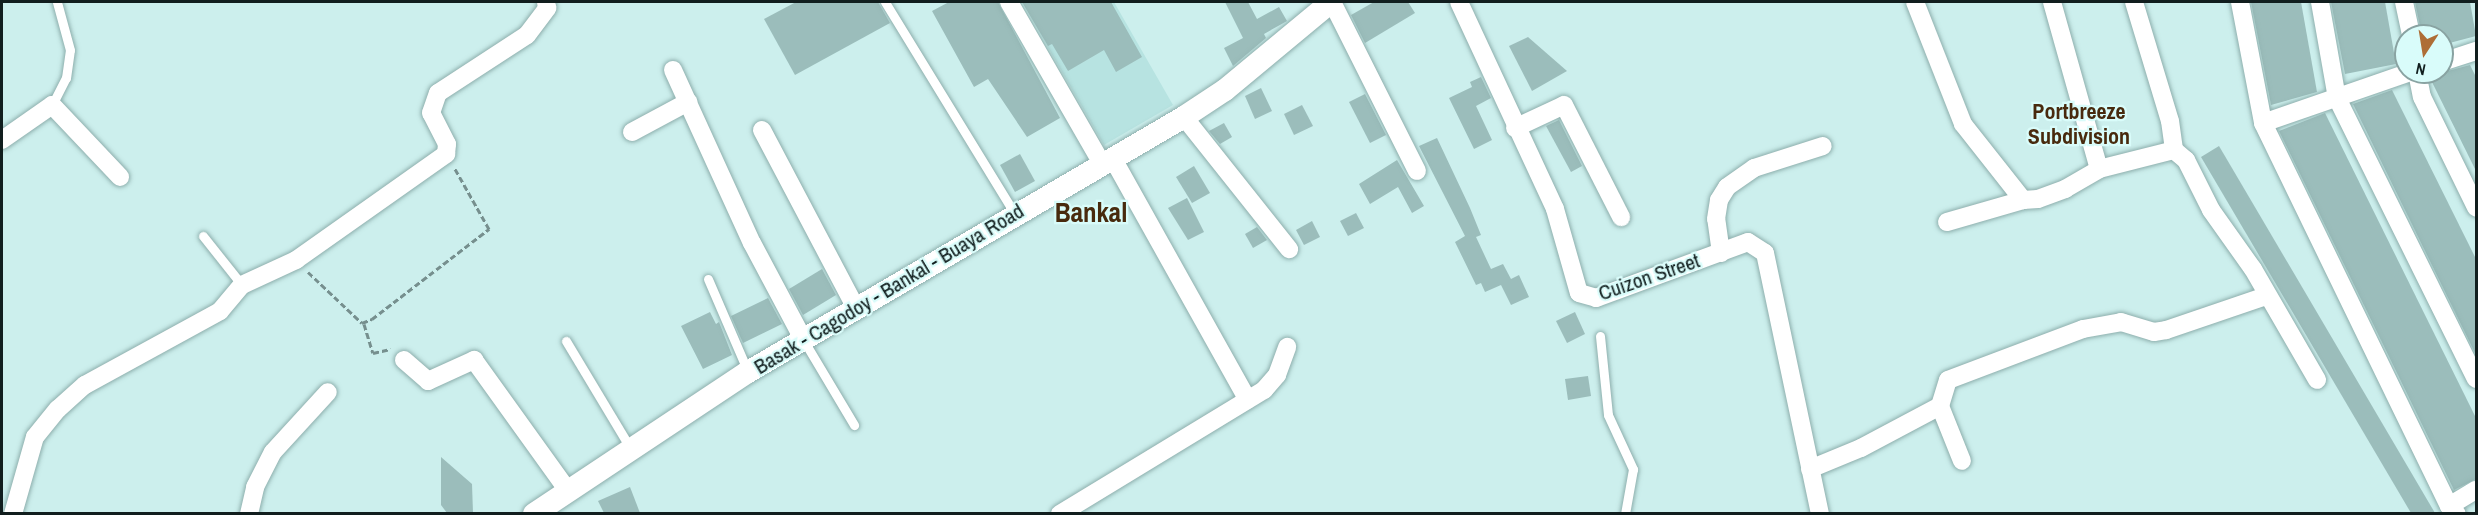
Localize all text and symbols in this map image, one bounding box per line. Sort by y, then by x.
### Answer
north arrow [2394,24,2454,84]
text: N [2414,58,2428,81]
district label: Portbreeze Subdivision [2028,98,2130,150]
district label: Bankal [1055,197,1127,229]
street label: Basak - Cagodoy - Bankal - Buaya Road [750,198,1028,380]
street label: Cuizon Street [1595,248,1703,306]

